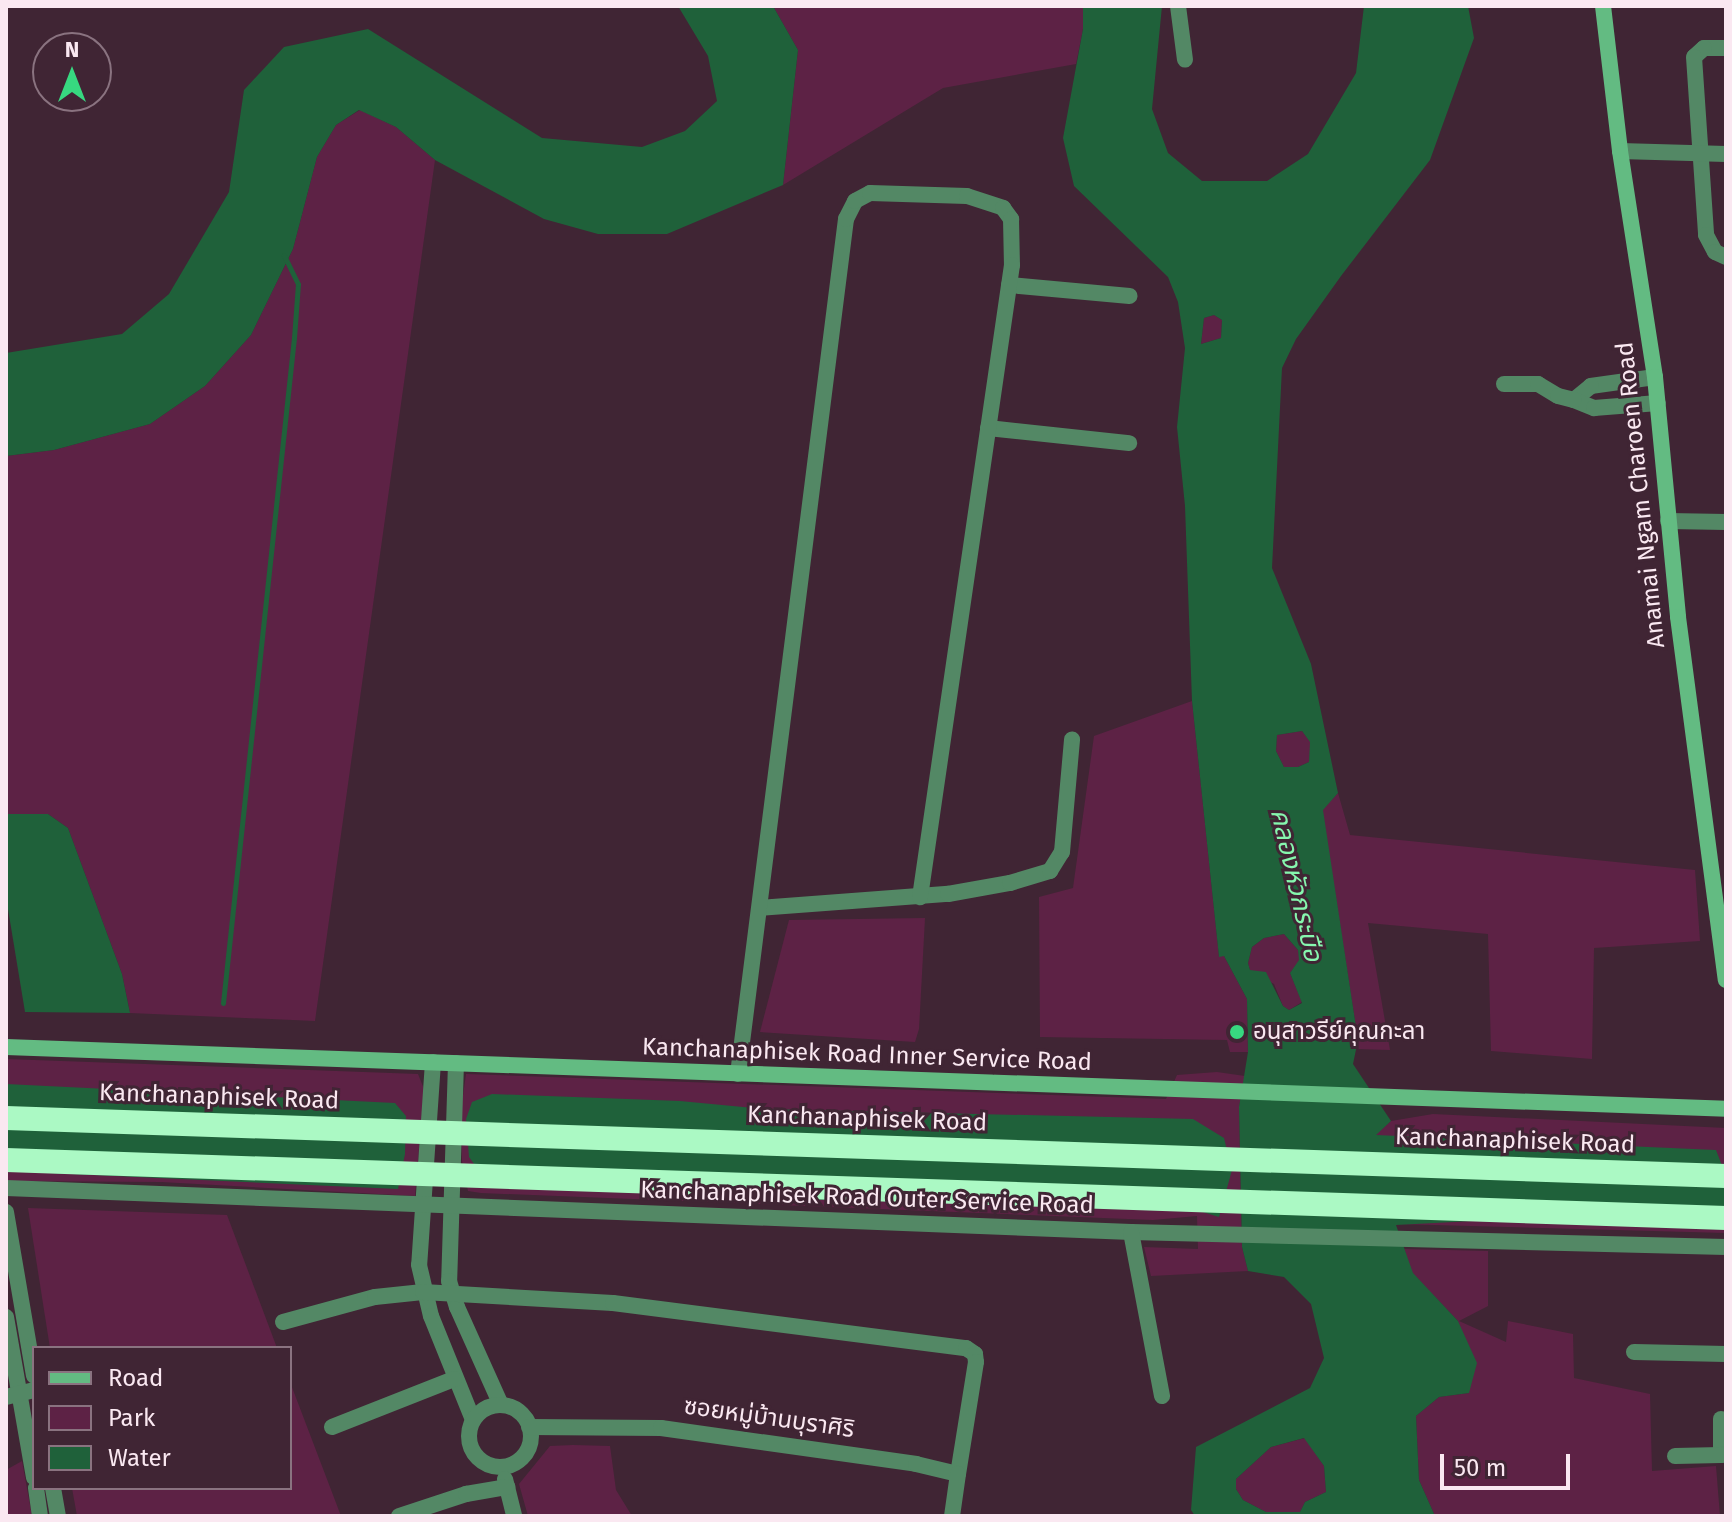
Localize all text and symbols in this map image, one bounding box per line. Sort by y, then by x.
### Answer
north arrow [32,32,112,112]
text: N [65,36,79,63]
street label: Anamai Ngam Charoen Road [1611,340,1671,650]
water label: คลองหัวกระบือ [1263,806,1329,964]
place label: อนุสาวรีย์คุณกะลา [1253,1018,1425,1046]
marker: อนุสาวรีย์คุณกะลา [1228,1023,1246,1041]
street label: Kanchanaphisek Road Inner Service Road [642,1033,1092,1077]
street label: Kanchanaphisek Road [98,1078,340,1116]
street label: Kanchanaphisek Road [746,1100,988,1138]
street label: Kanchanaphisek Road [1394,1122,1636,1160]
street label: Kanchanaphisek Road Outer Service Road [640,1176,1094,1220]
legend [32,1346,292,1490]
text: Road [108,1364,163,1392]
street label: ซอยหมู่บ้านบุราศิริ [682,1392,856,1444]
text: Park [108,1404,155,1432]
scale bar [1444,1438,1574,1488]
text: Water [108,1444,171,1472]
text: 50 m [1454,1454,1506,1482]

